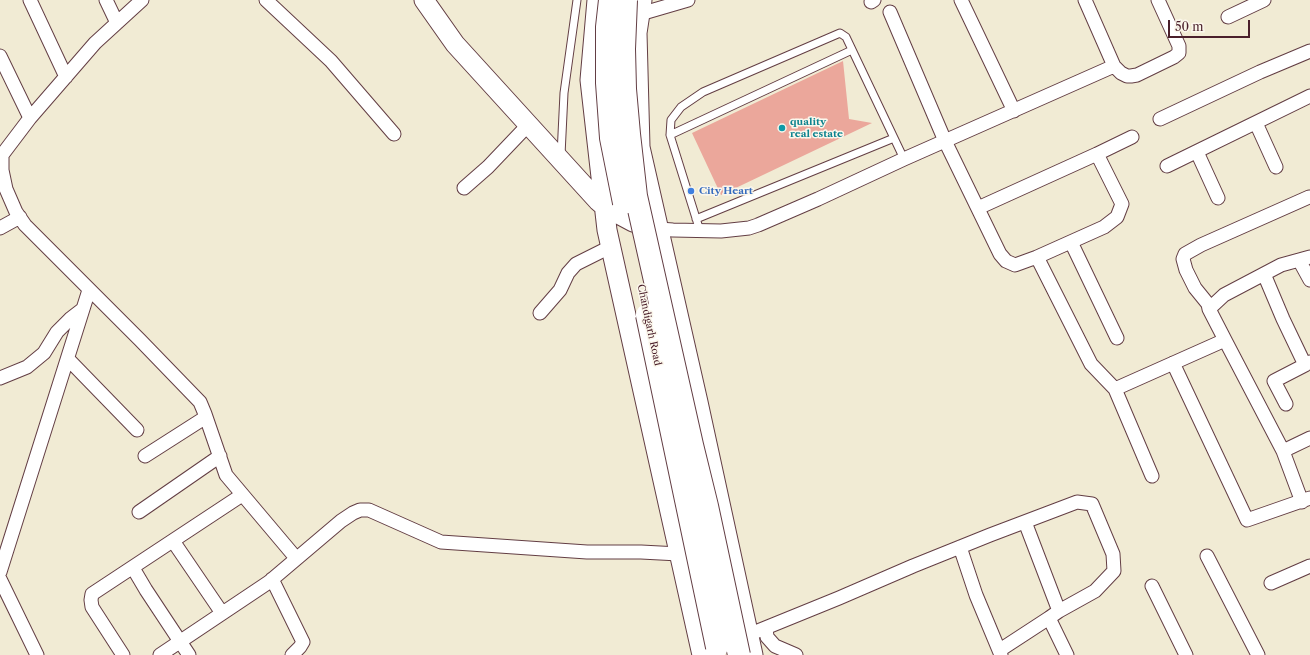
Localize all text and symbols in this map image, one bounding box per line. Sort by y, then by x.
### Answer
scale bar [1170,12,1252,38]
text: 50 m [1175,19,1204,34]
place label: quality real estate [790,116,843,140]
marker: quality real estate [777,123,787,133]
place label: City Heart [699,185,753,197]
marker: City Heart [686,186,696,196]
street label: Chandigarh Road [635,283,663,367]

